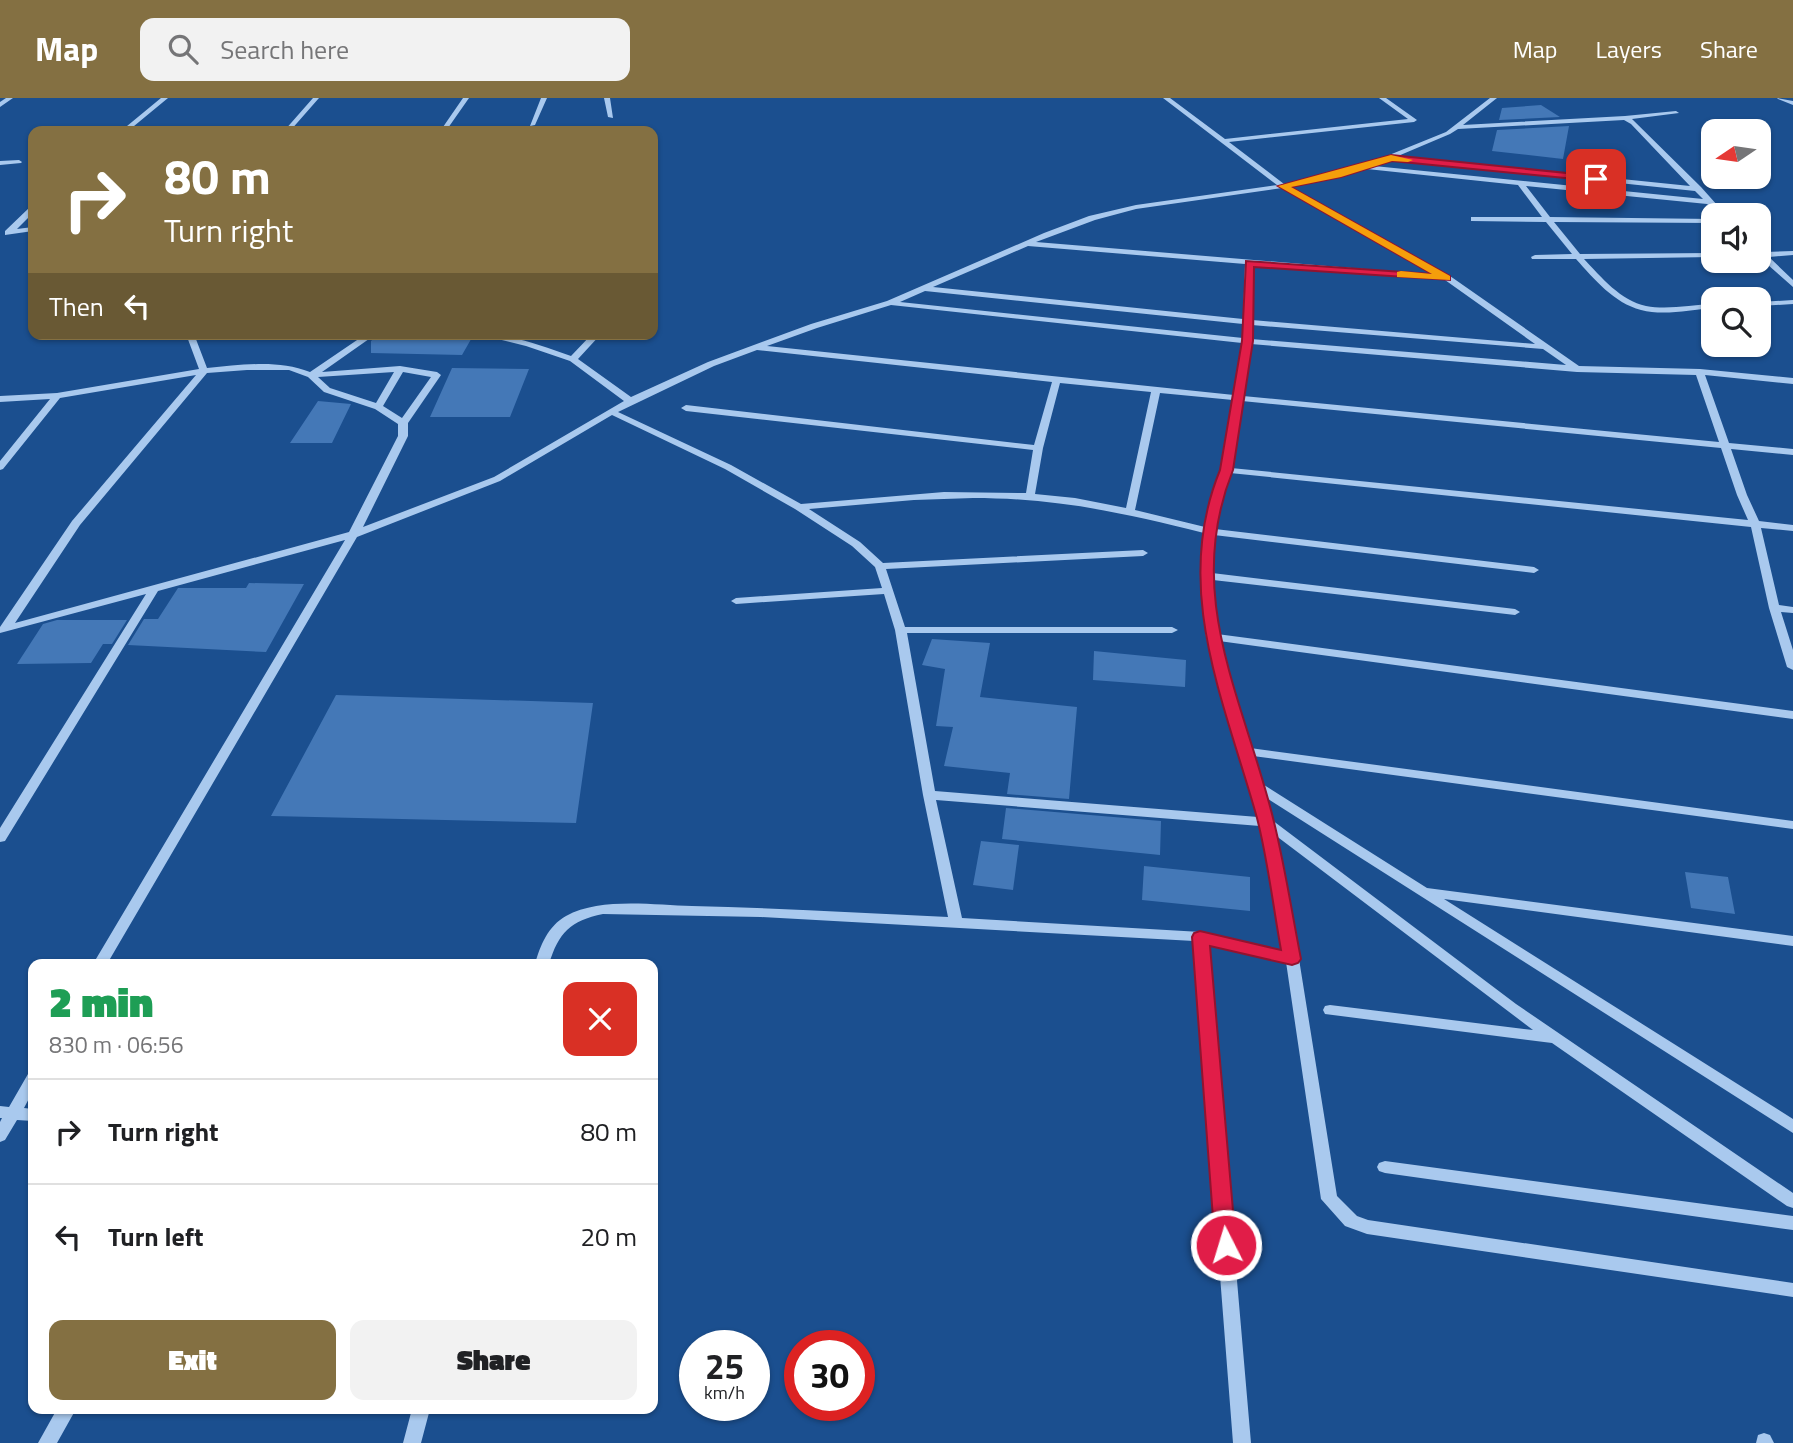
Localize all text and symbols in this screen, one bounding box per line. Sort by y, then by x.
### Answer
search box [140,18,630,81]
text: Map [35,24,98,74]
icon: search [164,30,202,68]
text: Search here [220,30,349,69]
text: Map [1513,31,1558,67]
text: Layers [1596,31,1662,67]
text: Share [1700,31,1758,67]
north arrow [1701,119,1771,189]
map controls [1701,119,1771,357]
text: 80 m [164,138,271,213]
pin [1566,149,1626,209]
icon: right [49,154,140,245]
icon: arrive [1577,160,1615,198]
button: sound [1701,203,1771,273]
text: Turn right [164,206,293,254]
text: Then [49,287,104,326]
icon: left [118,287,156,325]
button: search [1701,287,1771,357]
text: 2 min [49,969,153,1033]
button: close [563,982,637,1056]
text: 830 m · 06:56 [49,1027,184,1062]
text: Turn right [108,1112,219,1151]
text: 80 m [580,1112,637,1151]
icon: right [49,1113,87,1151]
position arrow [1189,1208,1263,1282]
text: Turn left [108,1217,203,1256]
text: 20 m [580,1217,637,1256]
icon: left [49,1218,87,1256]
button: Exit [49,1320,336,1400]
button: Share [350,1320,637,1400]
speed limit sign: 30 [784,1330,875,1421]
text: 25 [705,1339,744,1393]
text: km/h [704,1379,745,1406]

